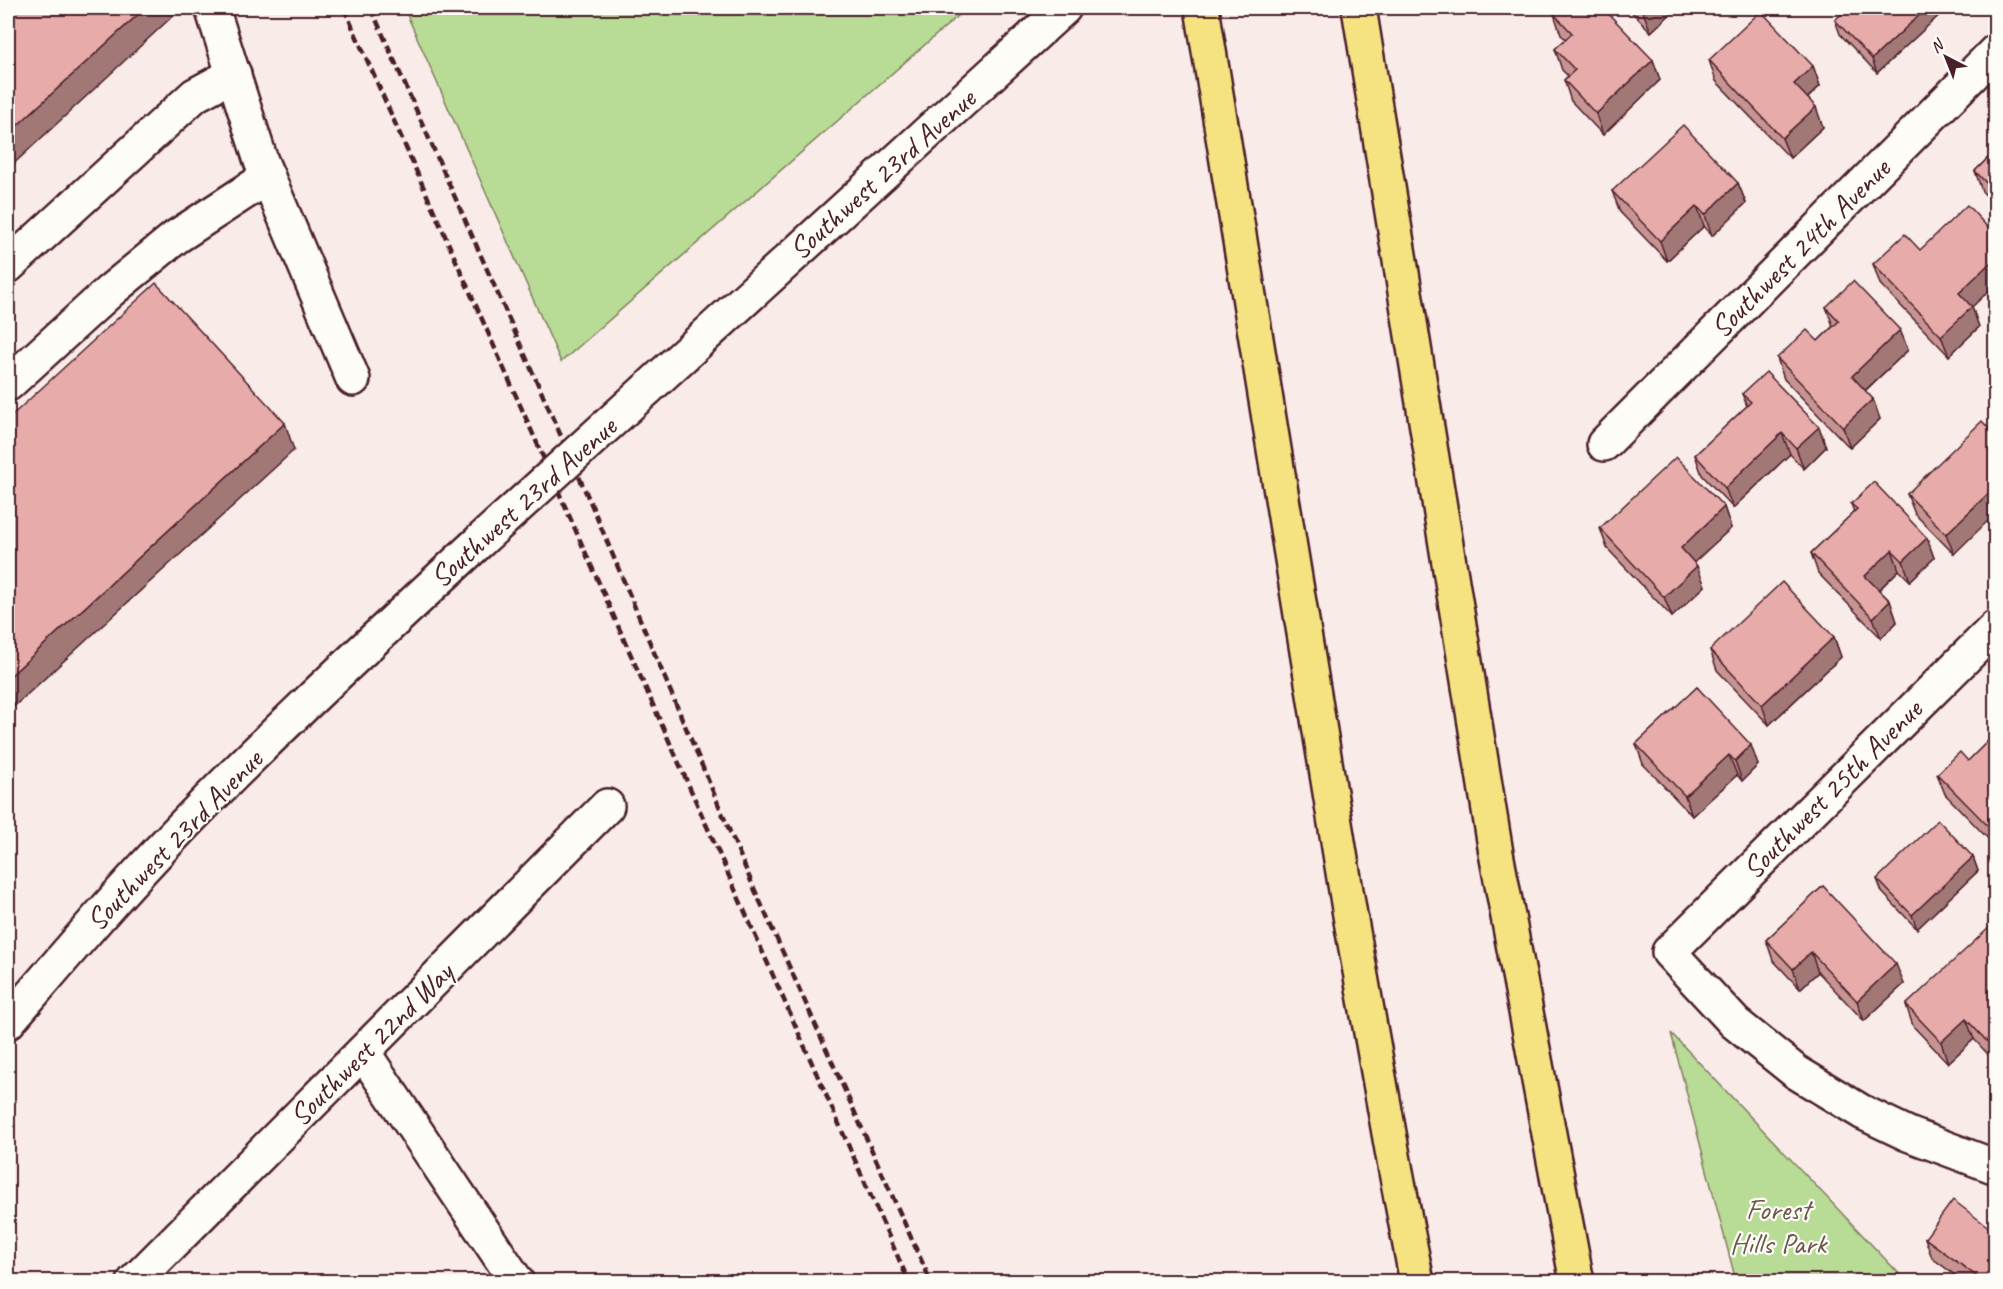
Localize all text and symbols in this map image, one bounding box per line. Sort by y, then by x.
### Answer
north arrow [1916,27,1976,87]
text: N [1926,34,1949,57]
street label: Southwest 23rd Avenue [781,79,985,268]
street label: Southwest 24th Avenue [1702,148,1900,346]
street label: Southwest 23rd Avenue [422,407,626,596]
street label: Southwest 25th Avenue [1734,689,1932,887]
street label: Southwest 23rd Avenue [78,740,272,939]
street label: Southwest 22nd Way [281,952,463,1134]
park label: Forest Hills Park [1730,1190,1828,1262]

